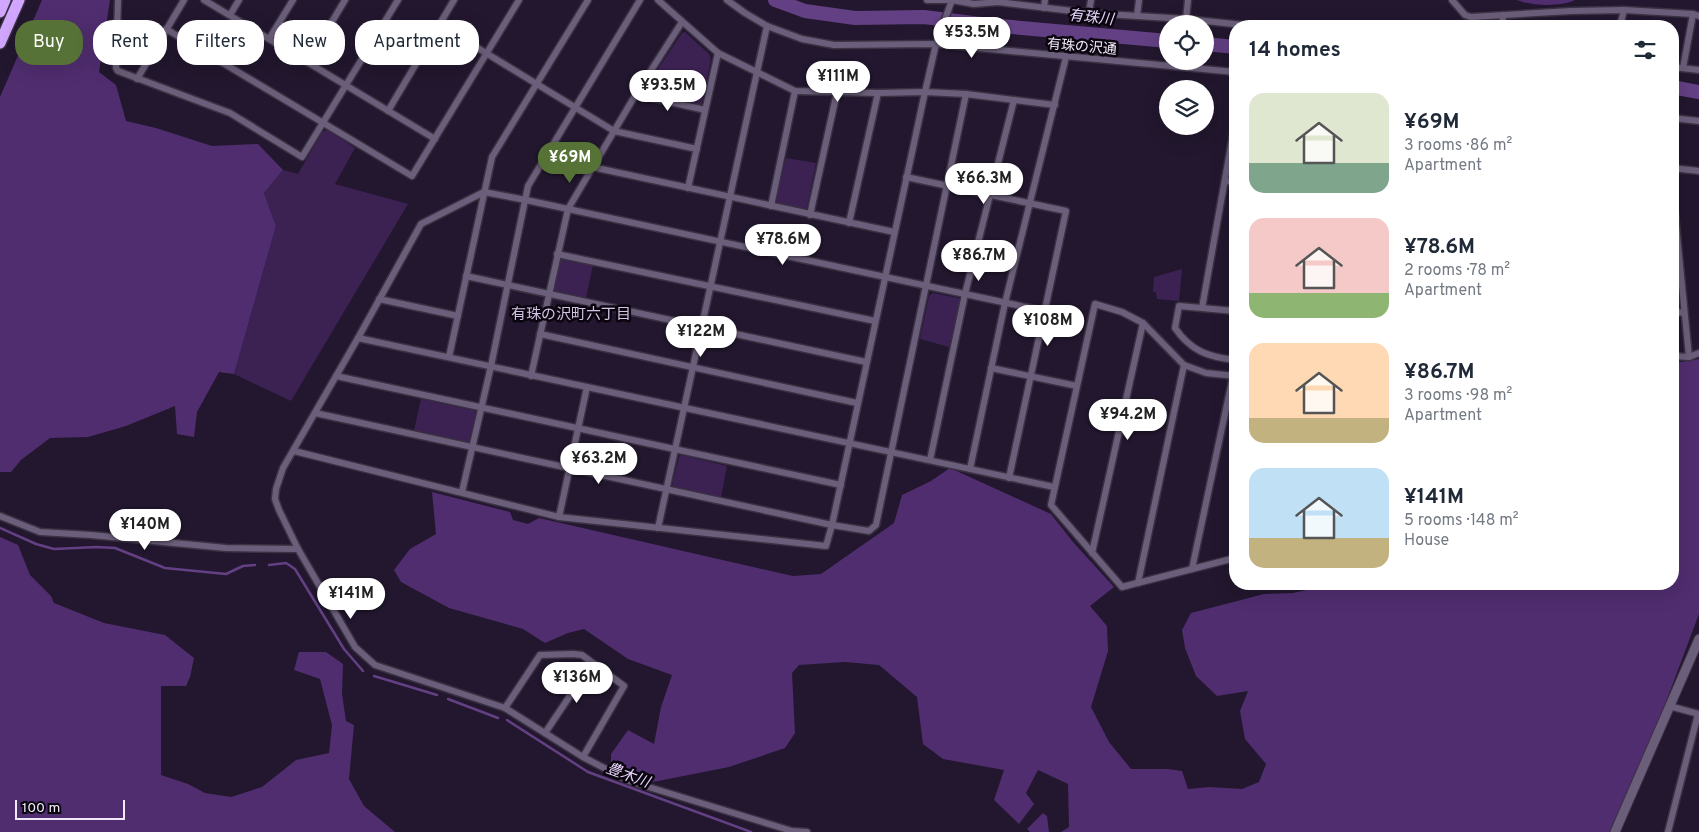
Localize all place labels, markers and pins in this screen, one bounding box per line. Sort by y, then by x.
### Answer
pin: ¥53.5M [931,17,1013,59]
pin: ¥111M [803,61,873,103]
pin: ¥93.5M [627,70,709,112]
pin: ¥69M [540,142,600,184]
pin: ¥66.3M [943,162,1025,205]
pin: ¥78.6M [742,224,824,266]
pin: ¥86.7M [938,240,1020,282]
pin: ¥108M [1013,304,1083,347]
pin: ¥122M [666,316,736,358]
pin: ¥94.2M [1087,398,1169,441]
pin: ¥63.2M [558,442,640,485]
pin: ¥140M [110,508,180,551]
pin: ¥141M [316,578,386,620]
pin: ¥136M [542,662,612,704]

